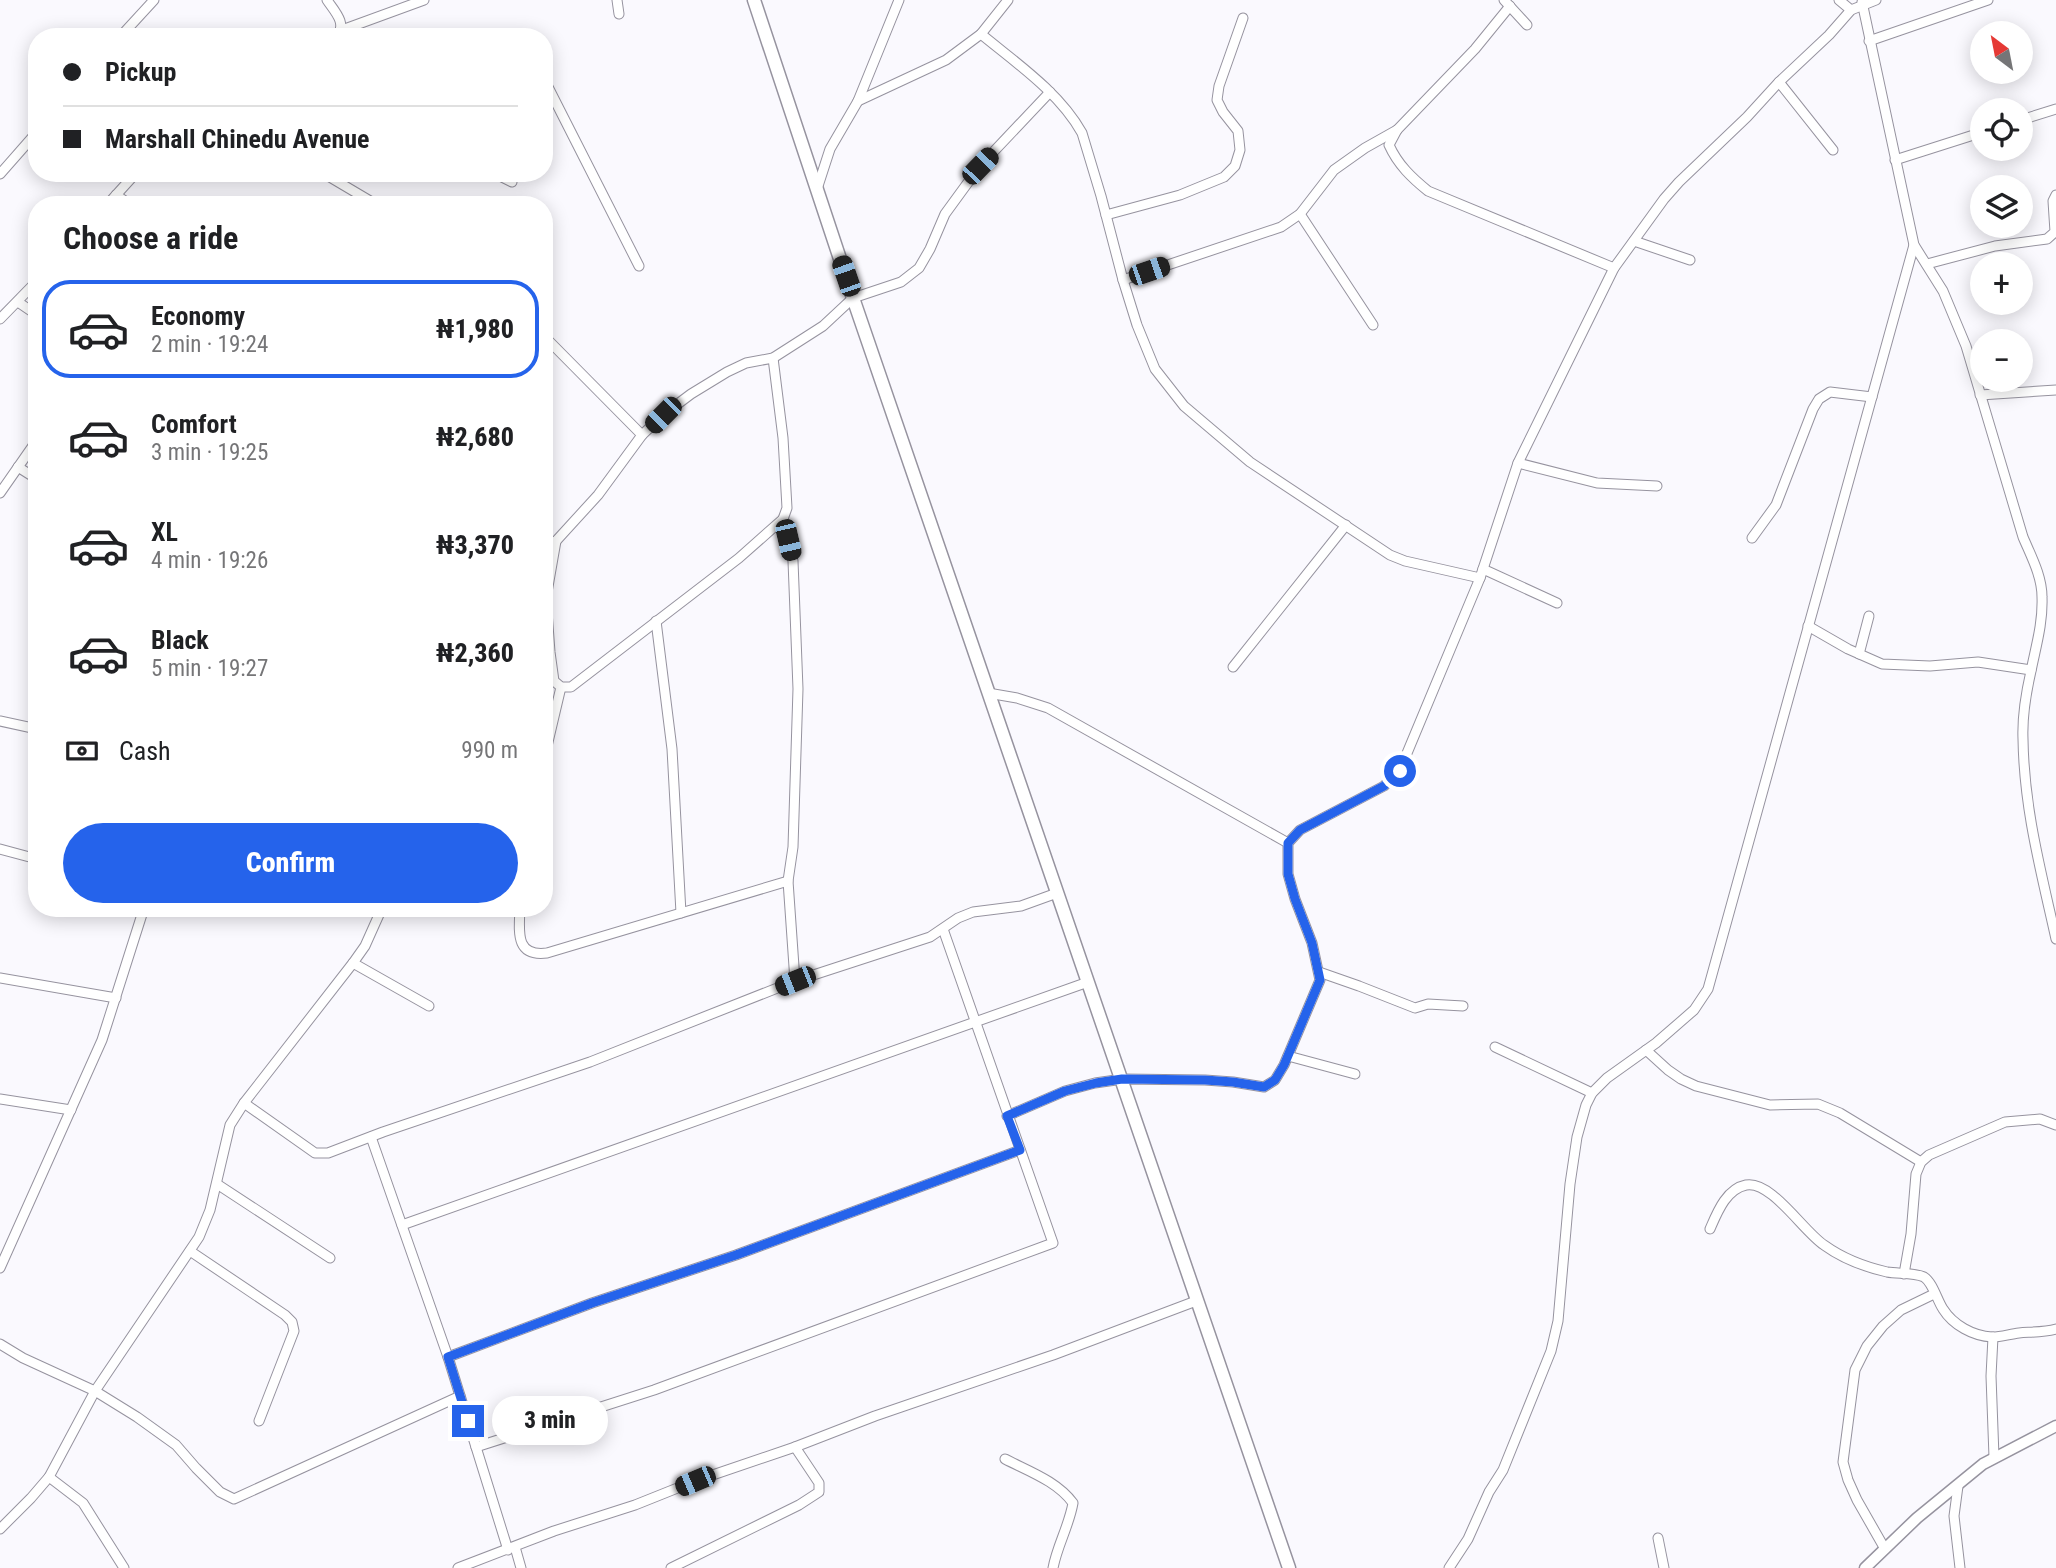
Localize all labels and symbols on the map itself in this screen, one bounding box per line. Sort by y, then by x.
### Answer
north arrow [1970,21,2034,84]
car [958,144,1003,188]
car [830,253,863,299]
car [1126,254,1173,288]
car [641,393,686,437]
car [774,517,803,563]
route start [1384,755,1416,787]
car [772,963,819,999]
callout: 3 min [492,1396,608,1446]
route end [452,1405,484,1437]
car [672,1463,719,1499]

